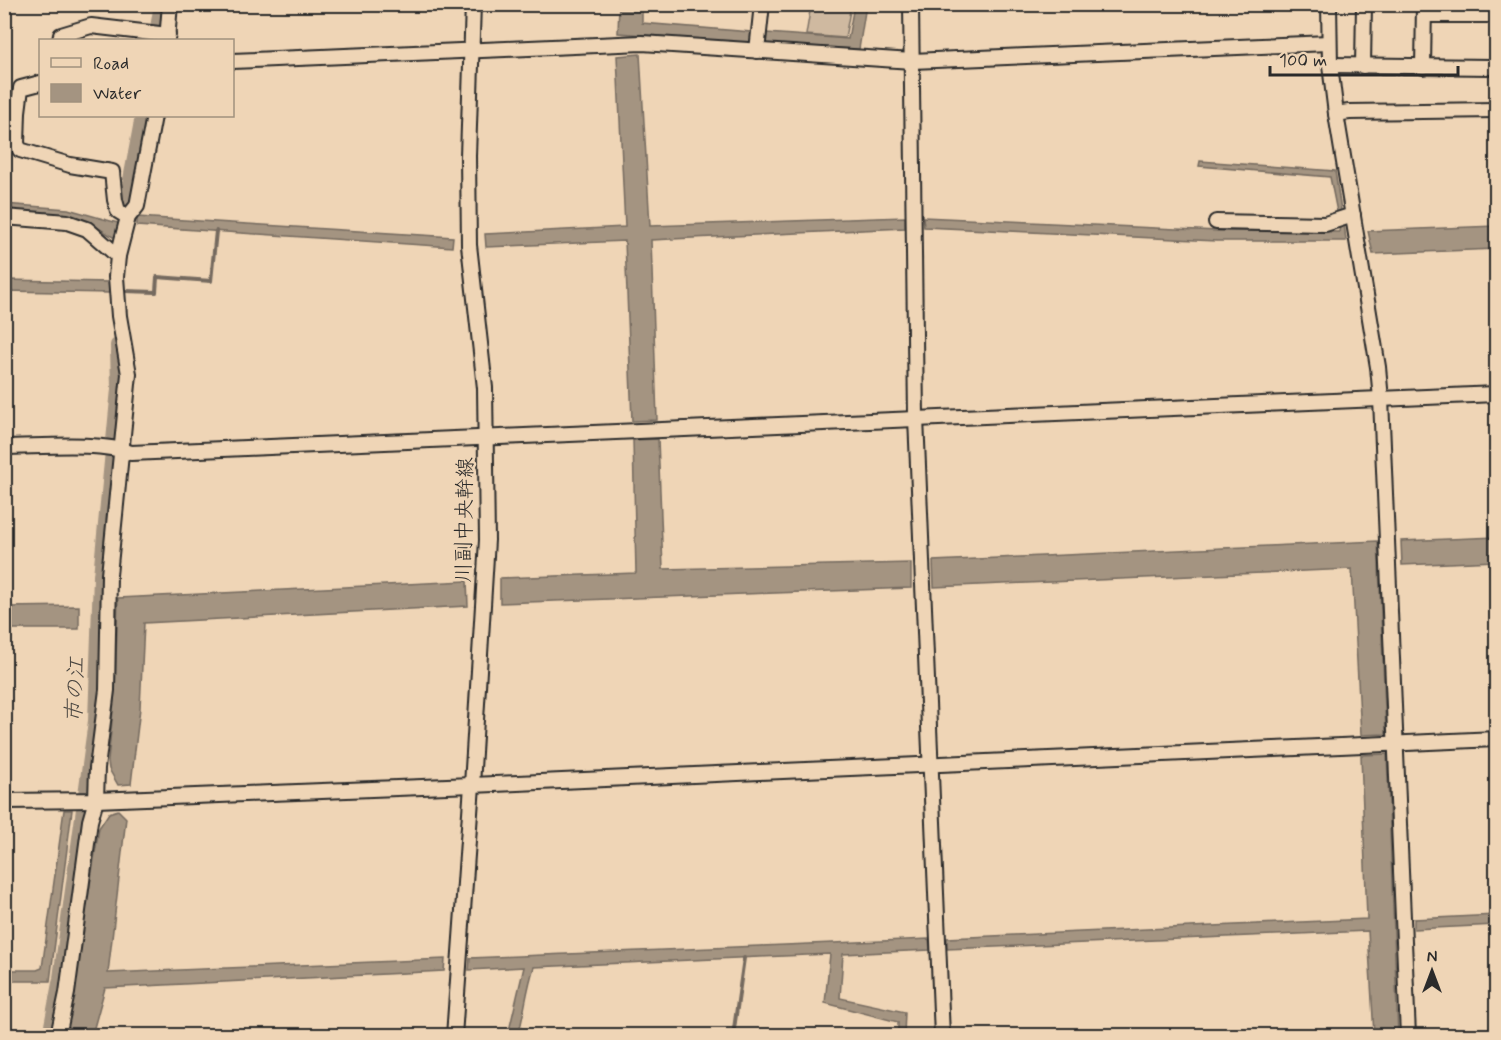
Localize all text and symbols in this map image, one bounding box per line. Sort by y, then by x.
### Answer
legend [39,39,234,117]
scale bar [1270,39,1458,77]
text: 100 m [1279,49,1327,73]
text: Road [93,52,129,76]
text: Water [93,82,142,106]
street label: 川副中央幹線 [450,457,480,583]
water label: 市の江 [60,655,92,724]
north arrow [1402,941,1462,1001]
text: N [1427,947,1437,968]

